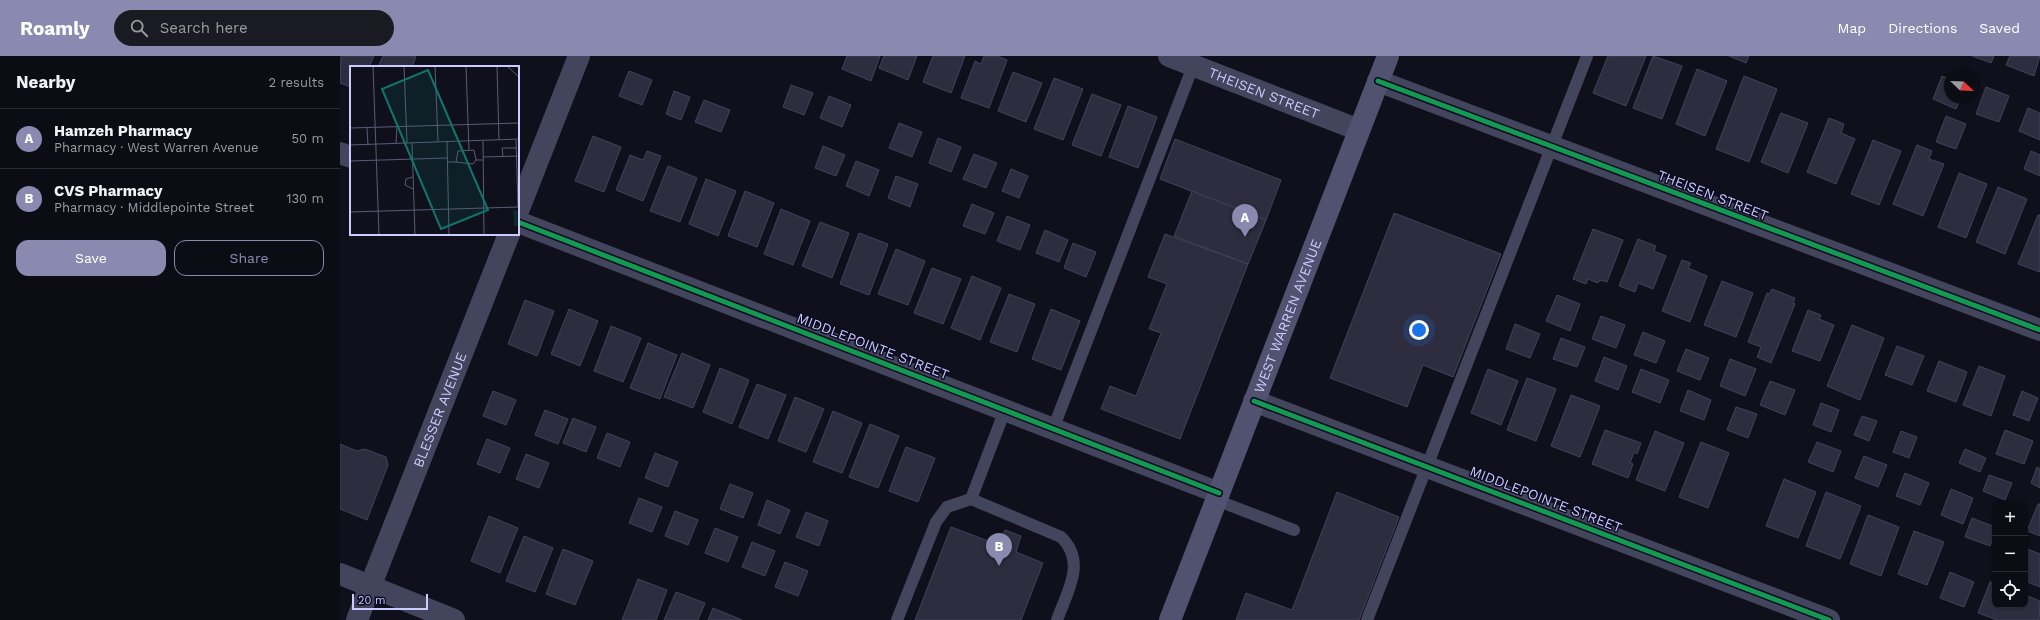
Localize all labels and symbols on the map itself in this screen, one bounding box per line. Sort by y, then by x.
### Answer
street label: THEISEN STREET [1206,64,1322,122]
inset map [350,66,519,235]
north arrow [1944,68,1980,104]
street label: THEISEN STREET [1655,166,1771,224]
pin: A [1232,204,1258,237]
street label: WEST WARREN AVENUE [1251,237,1324,395]
street label: MIDDLEPOINTE STREET [795,310,952,383]
your location [1409,320,1429,340]
street label: BLESSER AVENUE [410,350,470,470]
street label: MIDDLEPOINTE STREET [1468,463,1625,536]
pin: B [986,533,1012,566]
scale bar [352,592,428,611]

